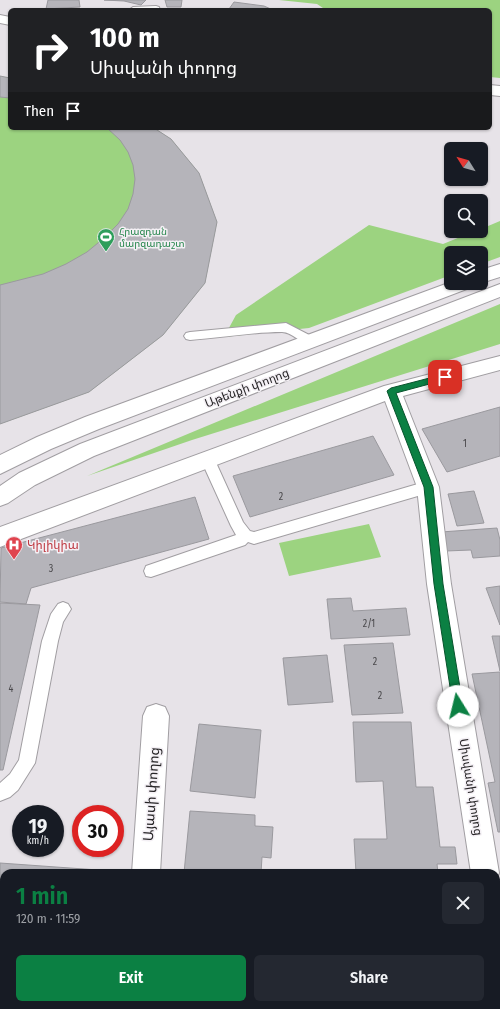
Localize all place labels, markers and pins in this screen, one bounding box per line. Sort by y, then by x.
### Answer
place label: Հրազդան մարզադաշտ [119,226,184,250]
sports icon: Հրազդան մարզադաշտ [96,227,116,252]
pin [428,360,462,394]
hospital icon: Կիլիկիա [4,535,24,560]
place label: Կիլիկիա [27,538,79,552]

